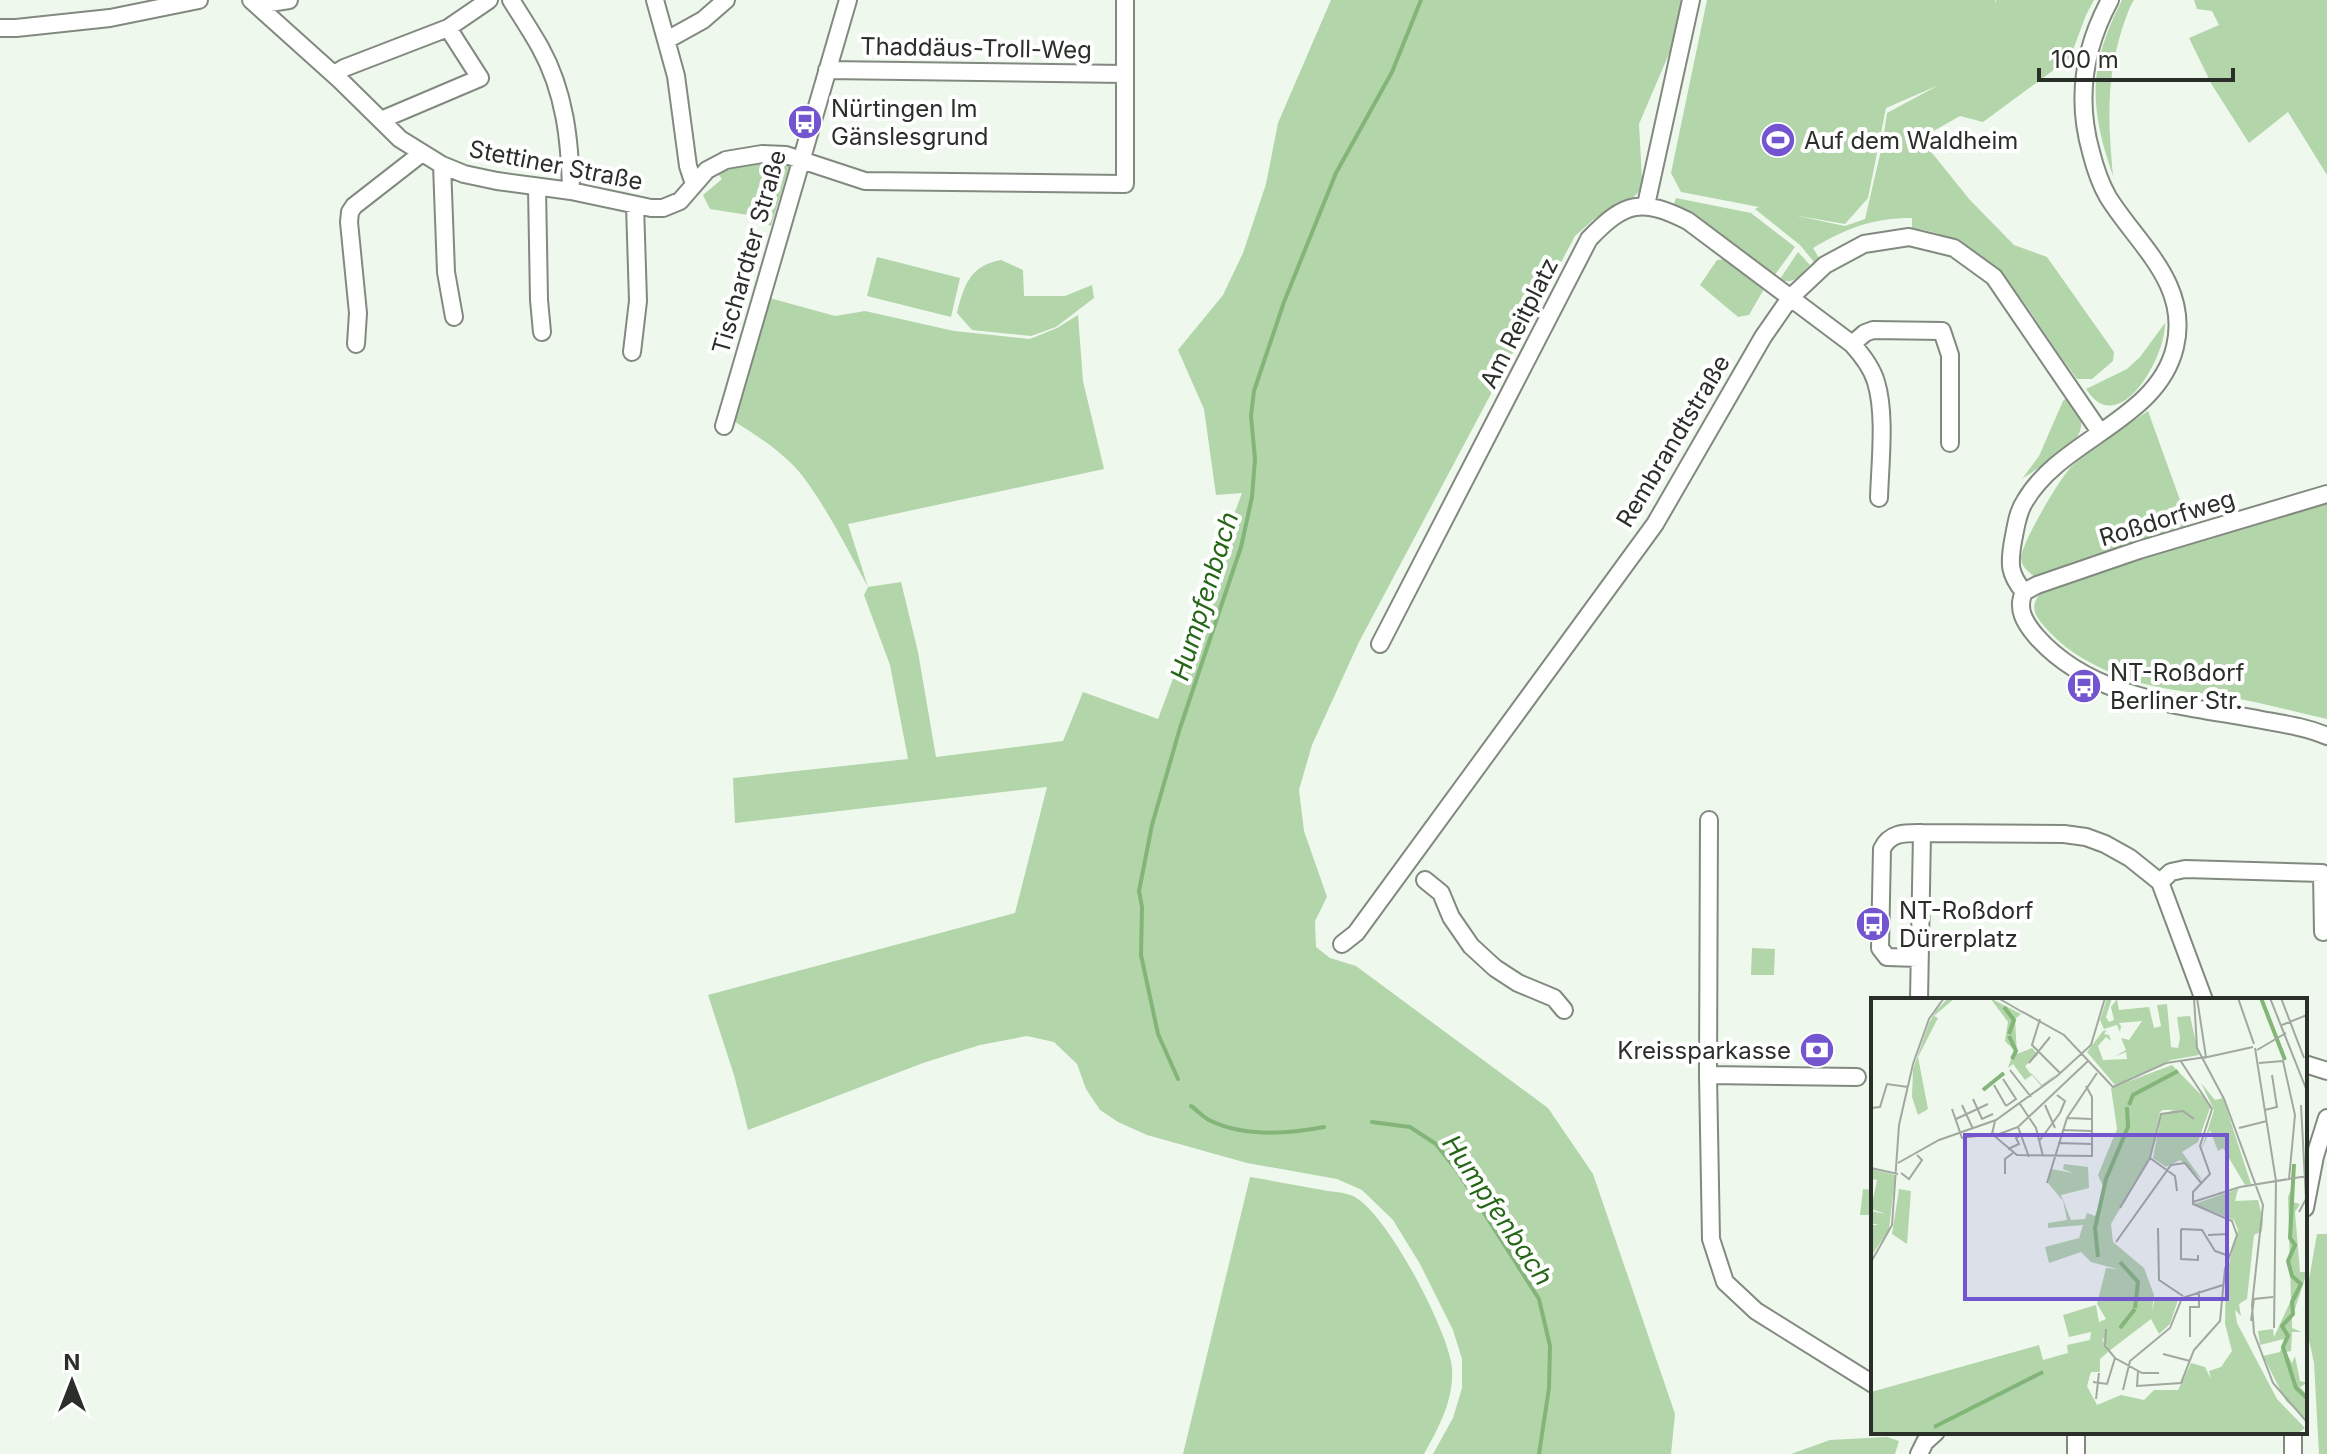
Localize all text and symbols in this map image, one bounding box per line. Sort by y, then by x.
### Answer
street label: Thaddäus-Troll-Weg [860,31,1092,65]
scale bar [2039,32,2233,82]
text: 100 m [2051,45,2119,74]
place label: Nürtingen Im Gänslesgrund [831,94,989,151]
bus stop icon: Nürtingen Im Gänslesgrund [786,103,824,141]
sports icon: Auf dem Waldheim [1759,121,1797,159]
place label: Auf dem Waldheim [1804,126,2018,155]
street label: Stettiner Straße [467,134,645,196]
street label: Tischardter Straße [706,147,792,357]
street label: Am Reitplatz [1474,253,1564,393]
street label: Rembrandtstraße [1610,350,1736,532]
street label: Roßdorfweg [2096,484,2238,552]
water label: Humpfenbach [1164,508,1244,684]
place label: NT-Roßdorf Berliner Str. [2110,658,2245,715]
bus stop icon: NT-Roßdorf Berliner Str. [2065,667,2103,705]
place label: NT-Roßdorf Dürerplatz [1899,896,2034,953]
bus stop icon: NT-Roßdorf Dürerplatz [1854,905,1892,943]
inset map [1871,998,2307,1434]
bank icon: Kreissparkasse [1798,1031,1836,1069]
place label: Kreissparkasse [1617,1036,1791,1065]
water label: Humpfenbach [1436,1129,1560,1291]
north arrow [32,1342,112,1422]
text: N [64,1349,80,1375]

